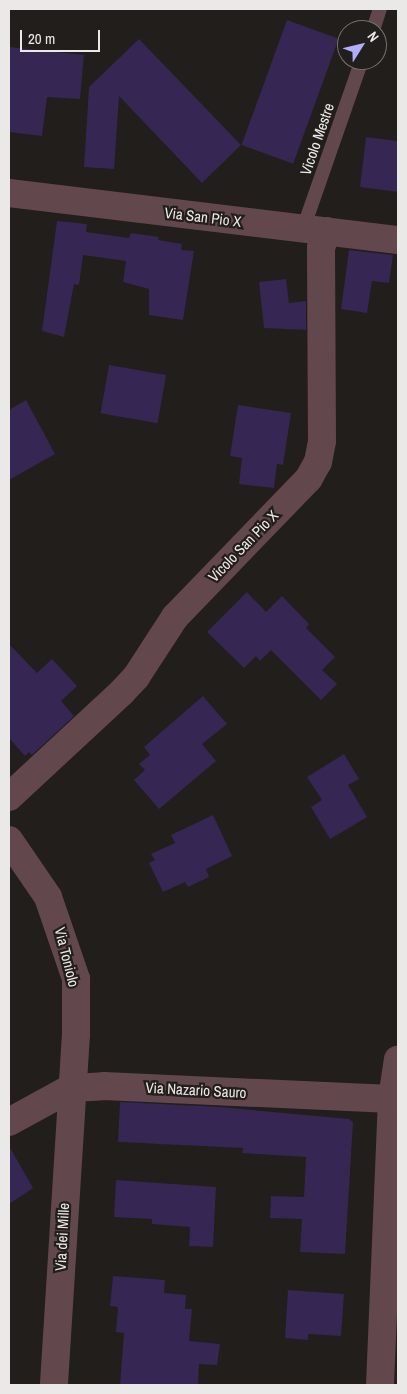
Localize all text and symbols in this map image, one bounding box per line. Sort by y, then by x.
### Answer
scale bar [22,20,102,52]
north arrow [337,20,387,70]
text: 20 m [28,28,55,49]
text: N [364,28,383,45]
street label: Vicolo Mestre [296,101,338,177]
street label: Via San Pio X [164,203,242,231]
street label: Vicolo San Pio X [204,506,282,586]
street label: Via Toniolo [51,925,83,989]
street label: Via Nazario Sauro [145,1078,247,1102]
street label: Via dei Mille [51,1202,73,1272]

